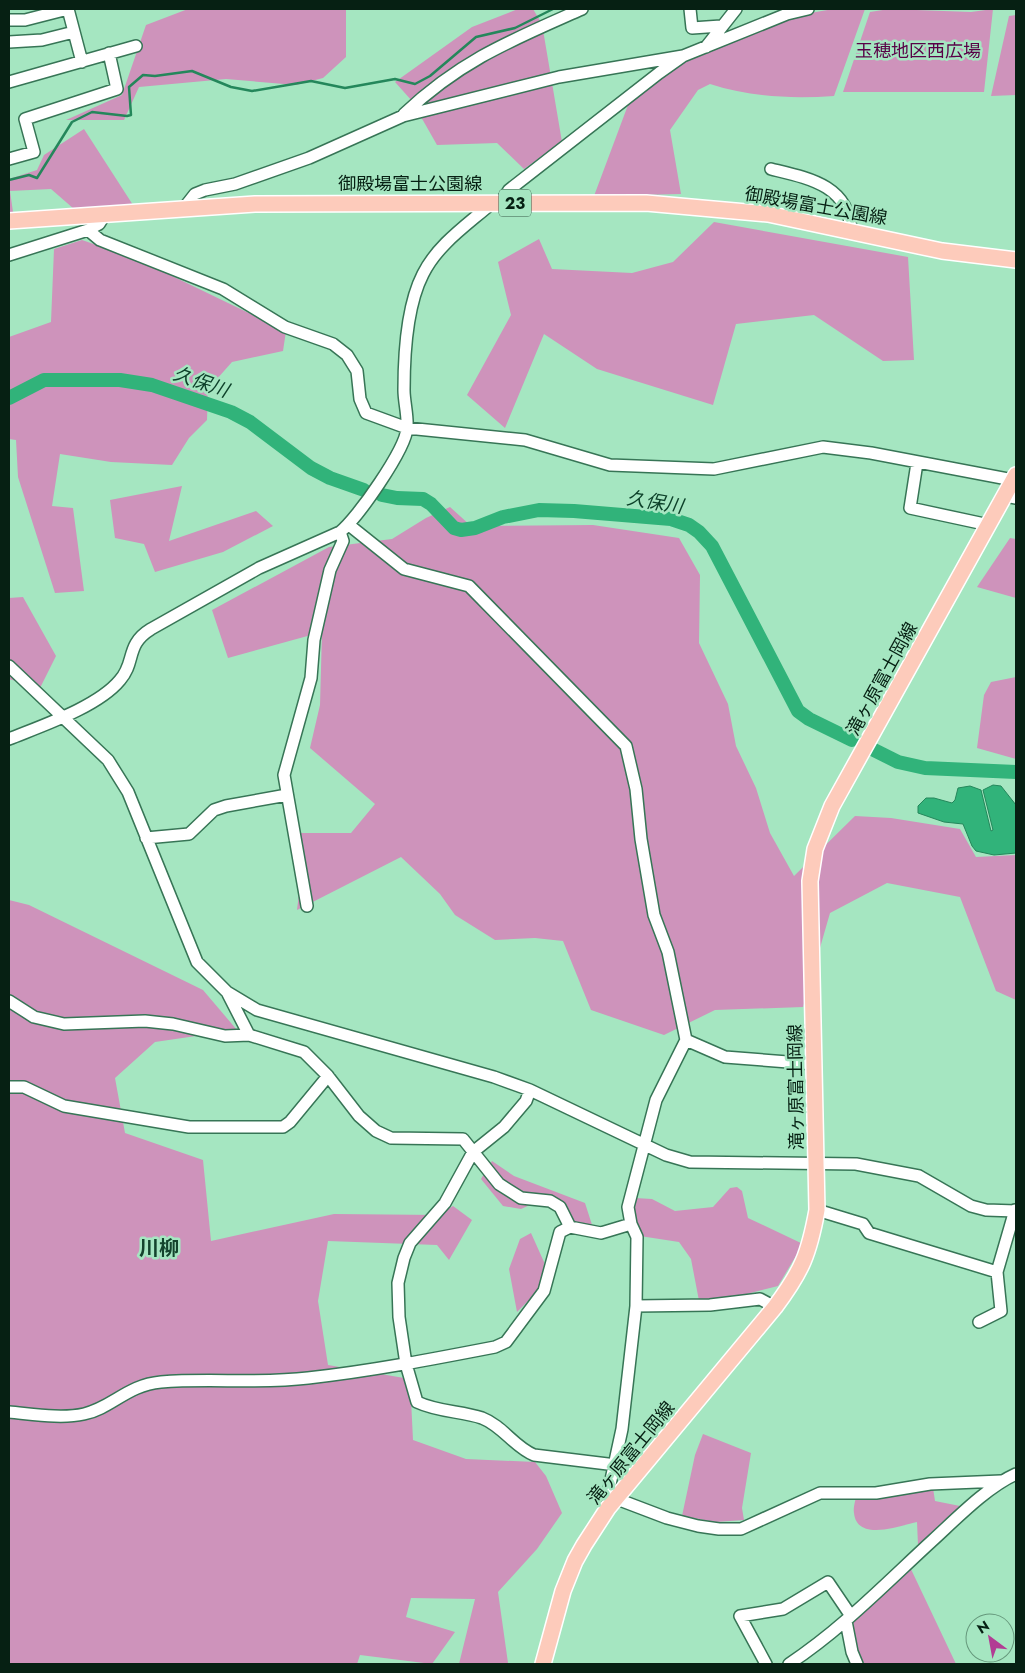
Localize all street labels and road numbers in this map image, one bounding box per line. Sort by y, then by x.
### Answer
street label: 御殿場富士公園線 [338,171,482,197]
street label: 御殿場富士公園線 [743,181,889,231]
road number: 23 [499,190,531,217]
street label: 滝ヶ原富士岡線 [840,618,924,740]
street label: 滝ヶ原富士岡線 [782,1024,810,1150]
street label: 滝ヶ原富士岡線 [581,1396,681,1510]

